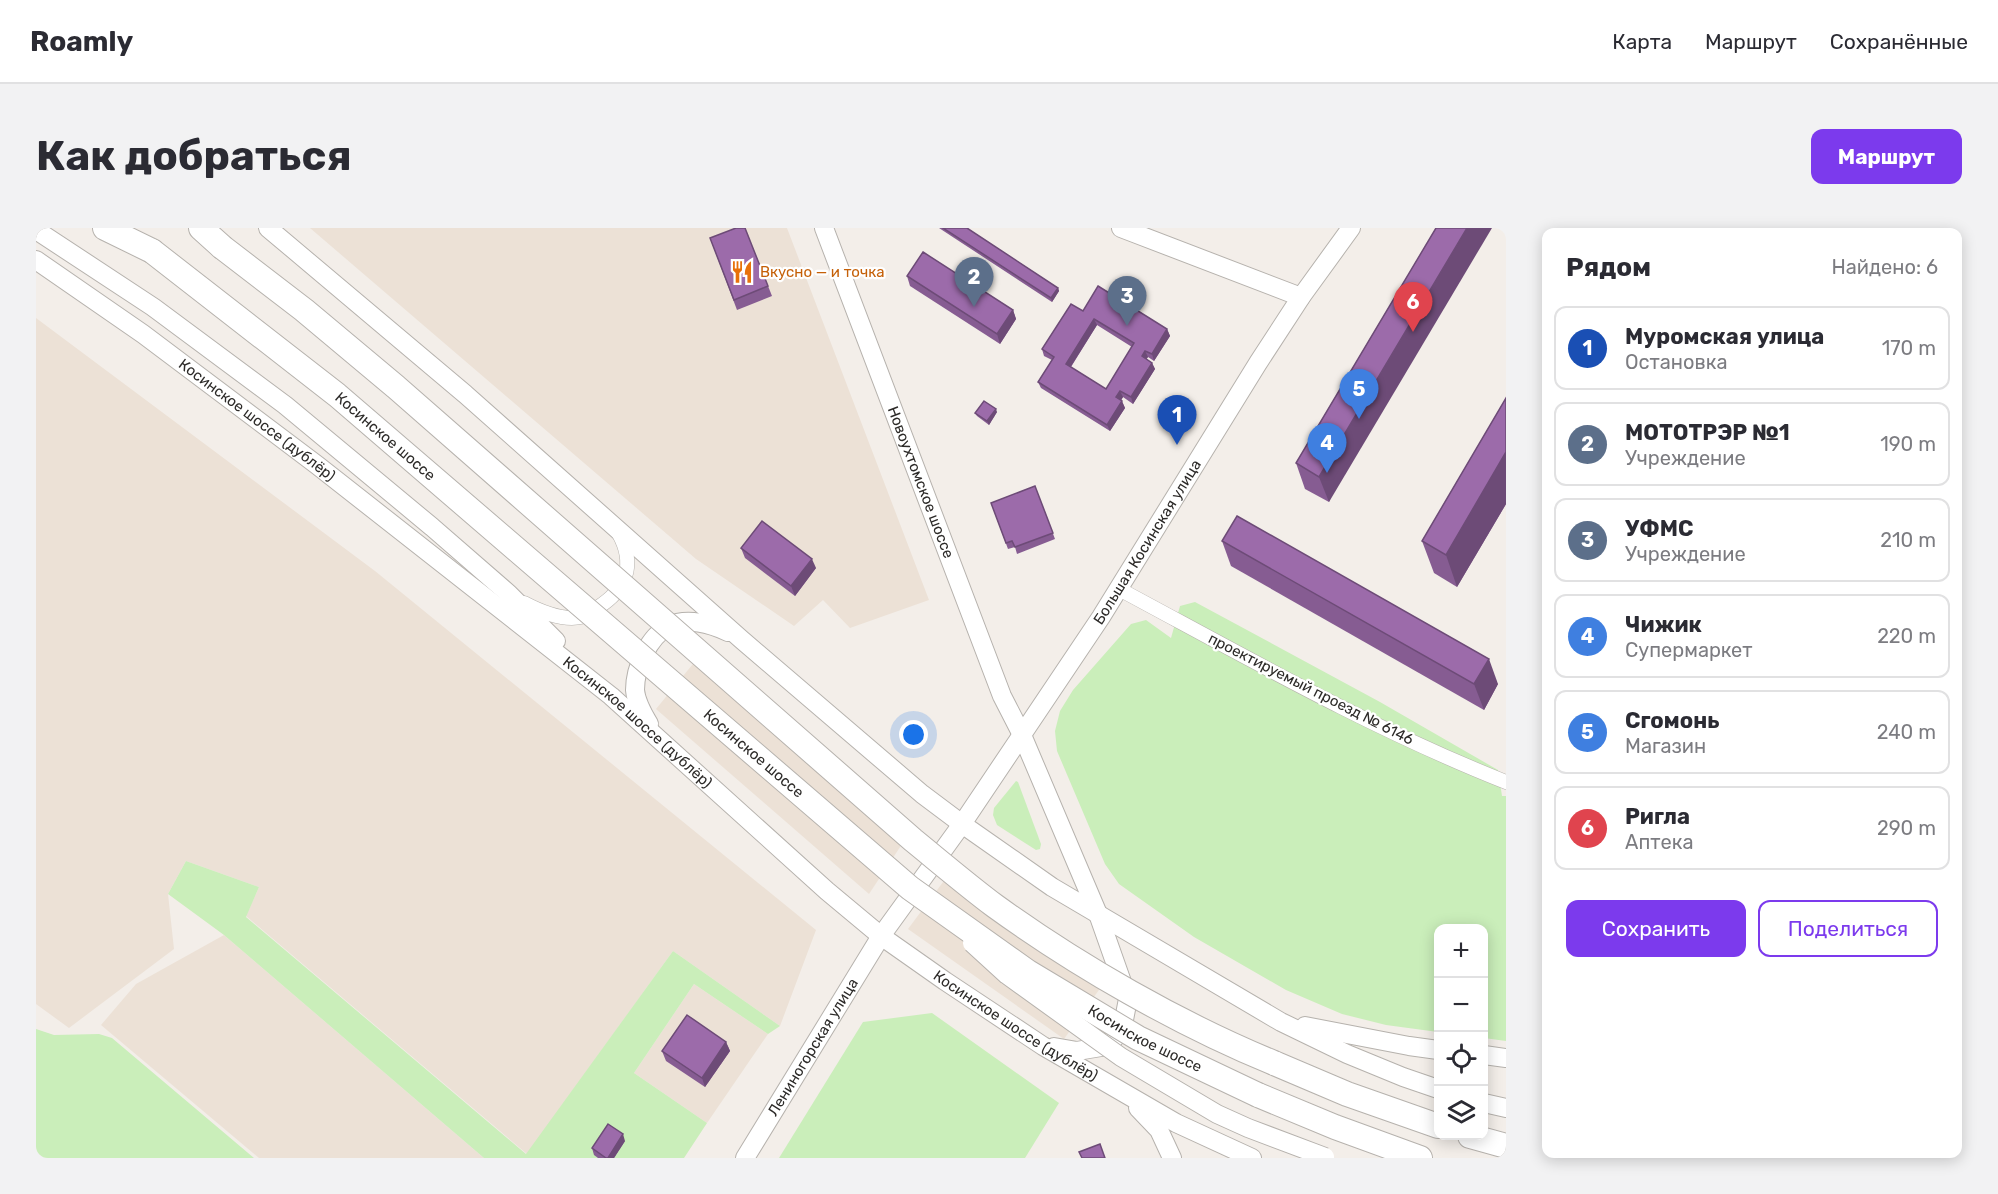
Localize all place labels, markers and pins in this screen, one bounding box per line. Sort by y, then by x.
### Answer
pin: 2 [954,257,994,307]
restaurant icon: Вкусно — и точка [729,259,755,285]
place label: Вкусно — и точка [760,263,885,281]
pin: 3 [1108,276,1146,326]
pin: 6 [1394,282,1432,332]
pin: 5 [1340,370,1378,419]
pin: 1 [1158,396,1196,445]
pin: 4 [1308,424,1346,473]

